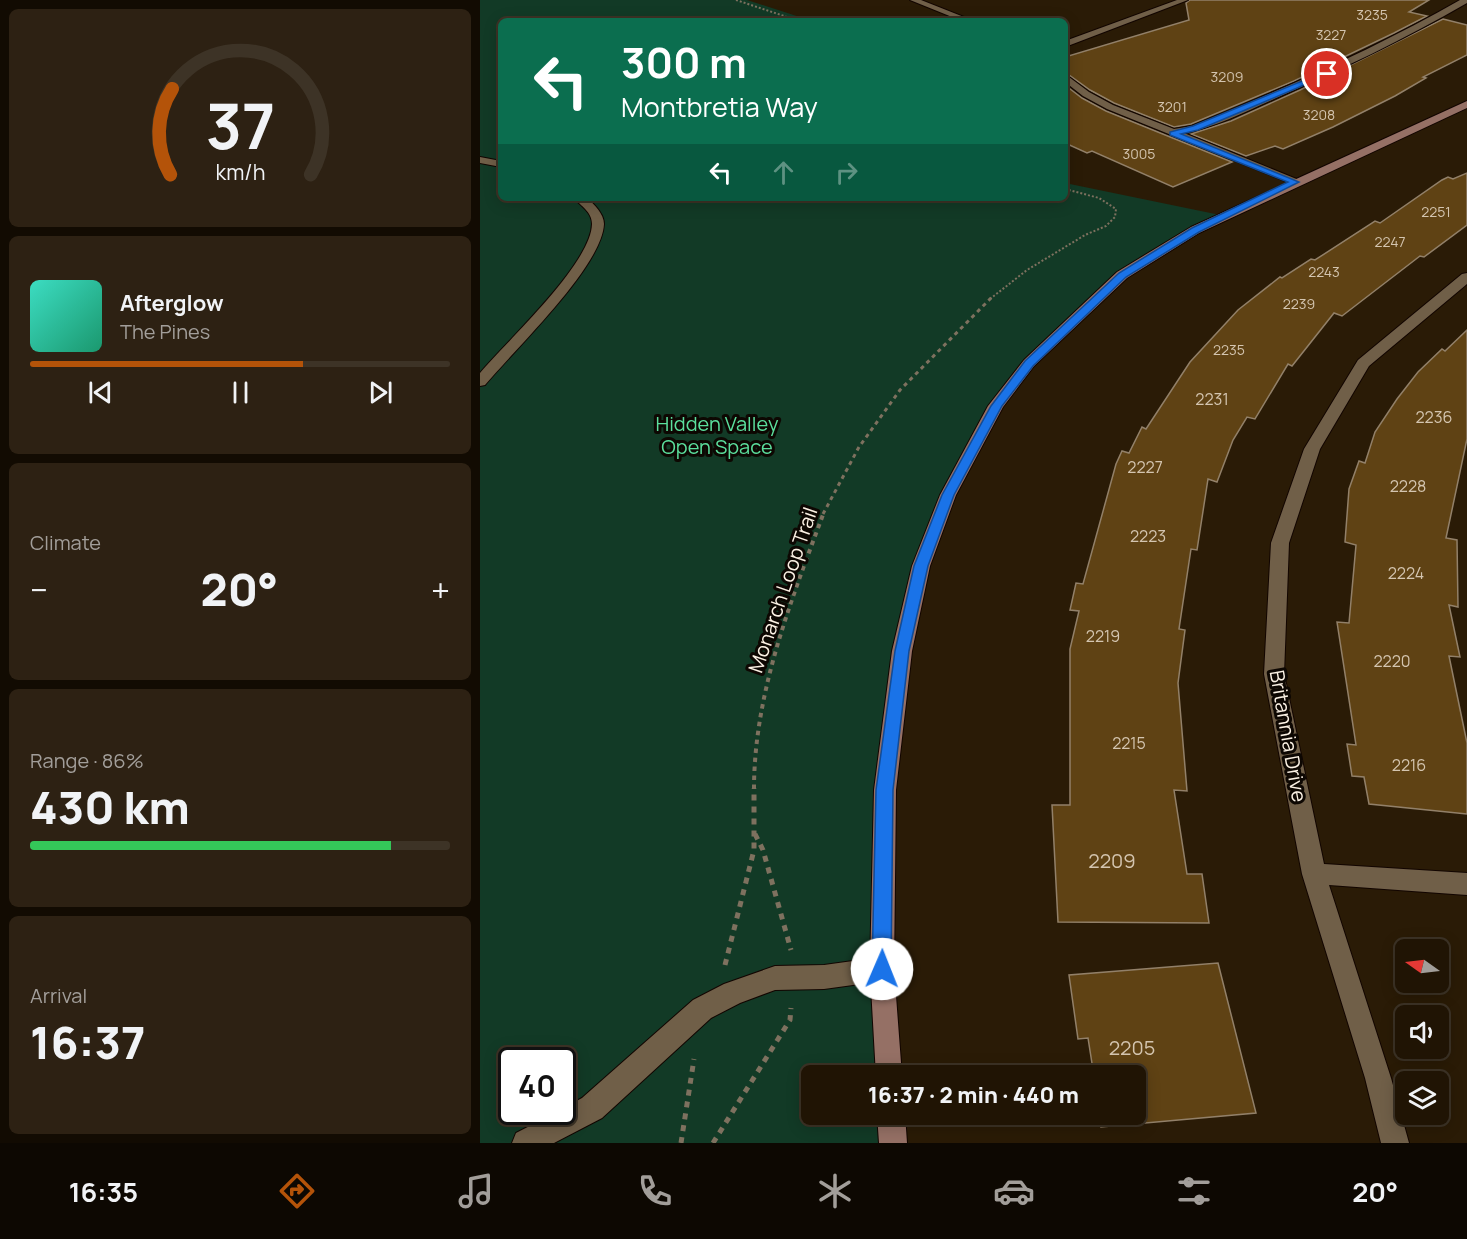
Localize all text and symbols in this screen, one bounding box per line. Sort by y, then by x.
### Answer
house number: 3235 [1356,5,1388,24]
house number: 3227 [1316,25,1346,44]
text: 300 m [621,33,747,91]
icon: left [522,42,600,120]
pin [1301,48,1352,99]
icon: arrive [1310,57,1343,90]
house number: 3209 [1211,67,1243,86]
text: 37 [205,82,275,168]
text: Montbretia Way [621,88,818,125]
house number: 3201 [1157,97,1187,116]
house number: 3208 [1303,105,1335,124]
house number: 3005 [1123,144,1155,163]
icon: left [704,156,737,189]
icon: ahead [767,156,800,189]
icon: right [830,156,863,189]
text: km/h [215,157,265,186]
house number: 2251 [1421,202,1451,221]
house number: 2247 [1375,232,1405,251]
house number: 2243 [1308,262,1340,281]
text: Afterglow [120,288,224,318]
house number: 2239 [1283,294,1315,313]
text: The Pines [120,318,210,345]
house number: 2235 [1213,340,1245,359]
icon: previous [84,376,117,409]
icon: pause [224,376,257,409]
icon: next [364,376,397,409]
house number: 2231 [1195,388,1229,410]
house number: 2236 [1415,406,1453,428]
park label: Hidden Valley Open Space [656,410,779,460]
house number: 2227 [1127,456,1163,478]
house number: 2228 [1390,475,1426,497]
street label: Monarch Loop Trail [742,503,824,676]
house number: 2223 [1130,525,1166,547]
text: Climate [30,529,101,556]
text: 20° [201,558,278,620]
house number: 2224 [1388,562,1424,584]
text: − [30,567,48,612]
text: + [431,567,450,612]
house number: 2219 [1086,625,1120,647]
house number: 2220 [1373,650,1411,672]
street label: Britannia Drive [1264,668,1313,804]
house number: 2215 [1112,732,1146,754]
text: Range · 86% [30,747,144,774]
house number: 2216 [1392,754,1426,776]
text: 430 km [30,776,190,838]
house number: 2209 [1088,847,1136,874]
position arrow [850,937,914,1001]
north arrow [1395,939,1449,993]
map controls [1395,939,1449,1125]
text: Arrival [30,982,87,1009]
button: sound [1395,1005,1449,1059]
text: 16:37 [30,1011,146,1073]
house number: 2205 [1109,1034,1155,1061]
speed limit sign: 40 [498,1047,576,1125]
button: layers [1395,1071,1449,1125]
text: 16:37 · 2 min · 440 m [868,1080,1079,1110]
icon: directions [276,1170,318,1212]
icon: music [455,1170,497,1212]
icon: phone [634,1170,676,1212]
icon: climate [814,1170,856,1212]
icon: car [993,1170,1035,1212]
icon: filters [1173,1170,1215,1212]
text: 16:35 [69,1173,138,1210]
text: 20° [1352,1173,1398,1210]

